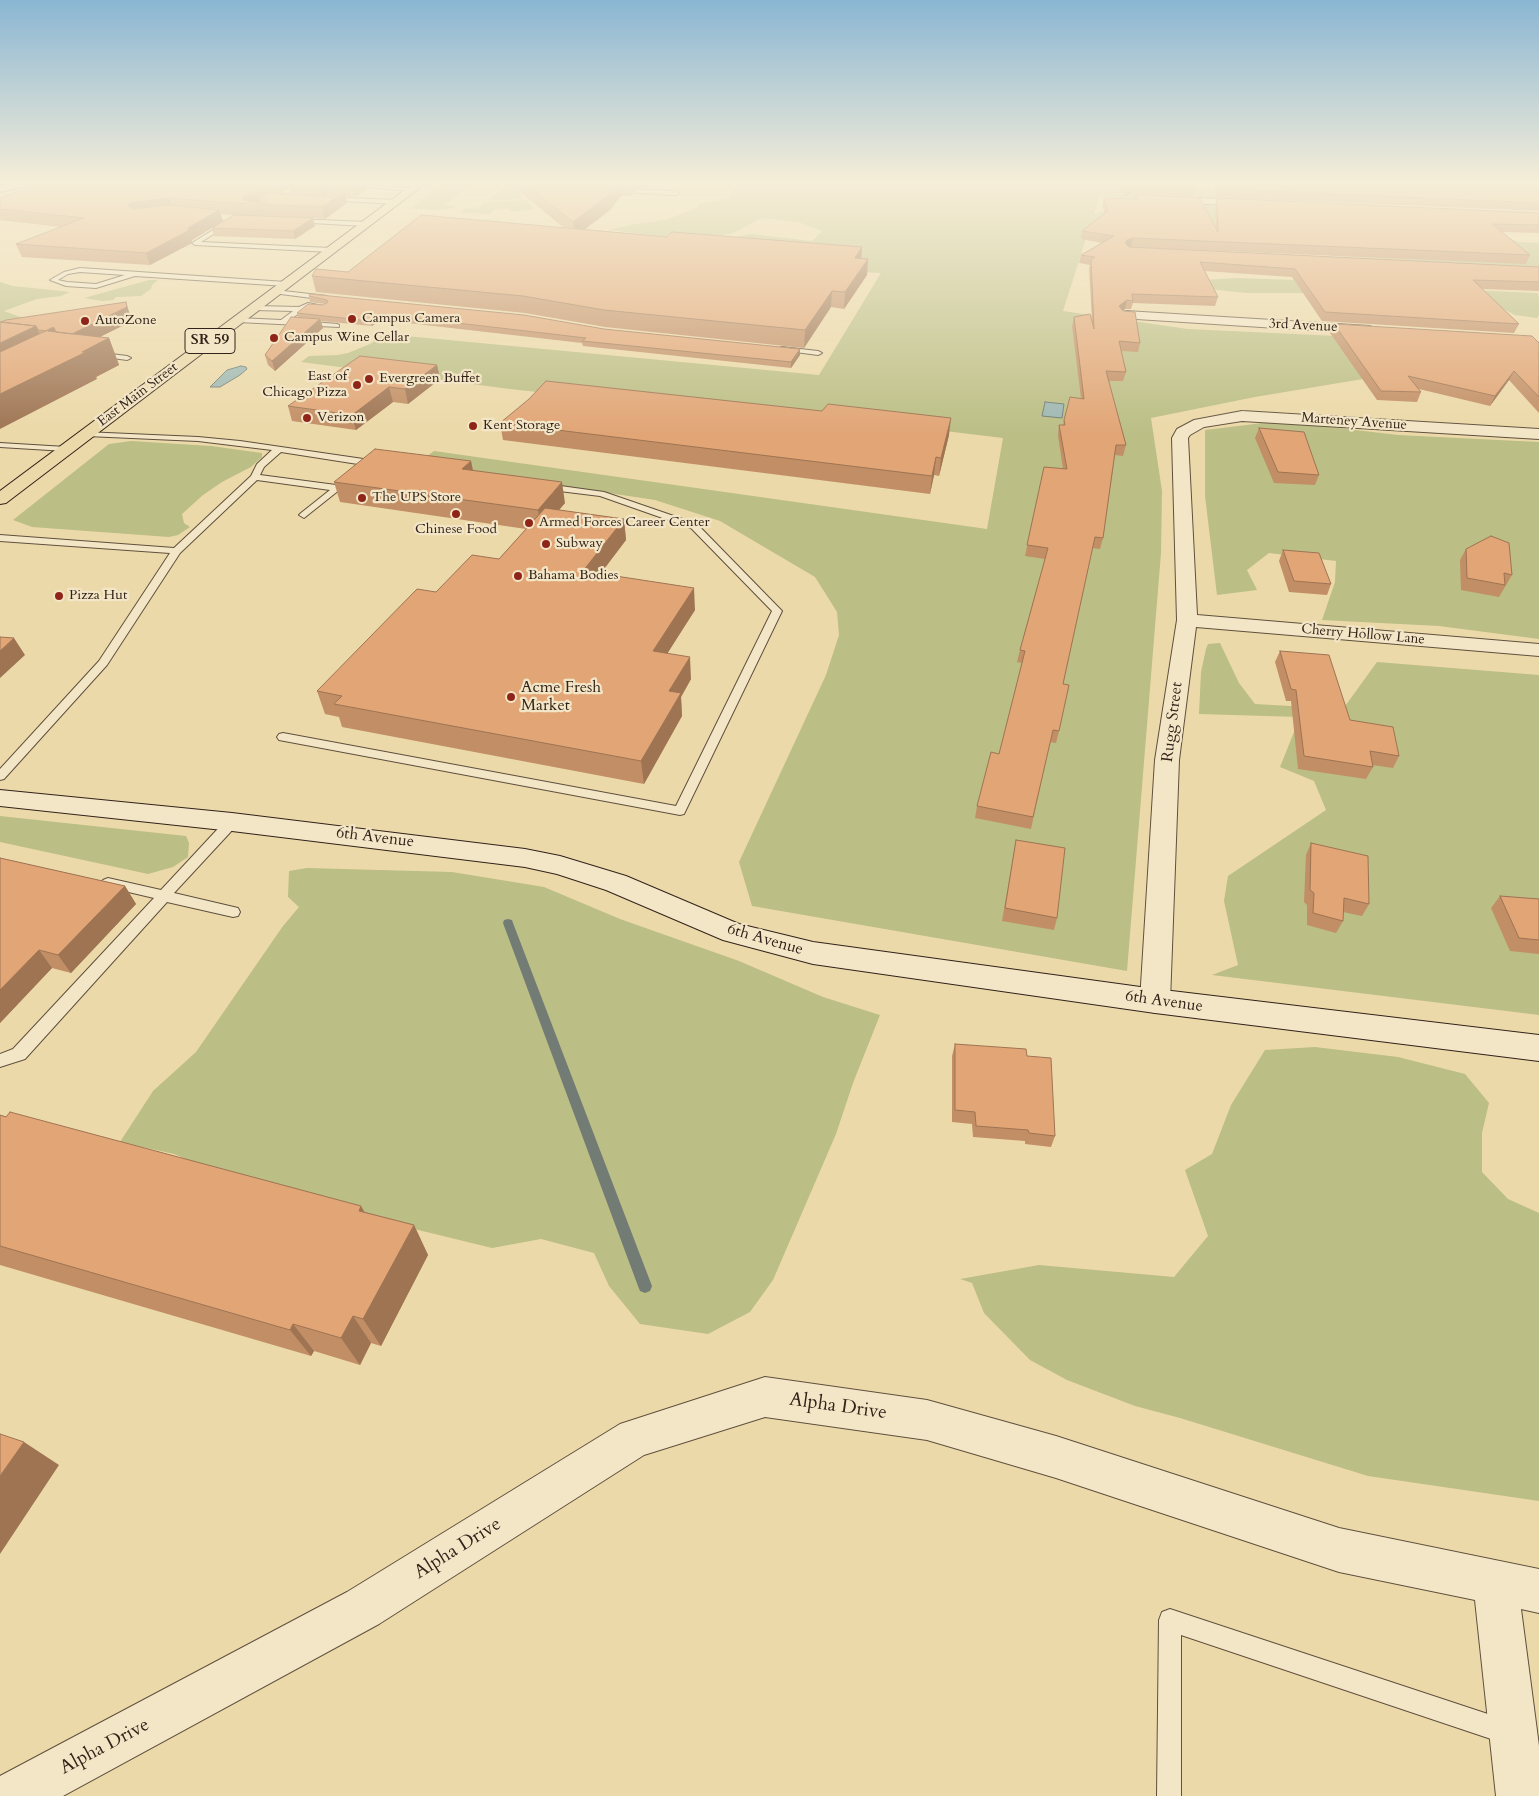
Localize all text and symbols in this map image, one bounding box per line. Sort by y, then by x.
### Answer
place label: Campus Camera [362,311,460,327]
place label: AutoZone [95,313,156,329]
marker: Campus Camera [346,313,358,325]
marker: AutoZone [79,315,91,327]
street label: 3rd Avenue [1268,316,1338,336]
road number: SR 59 [185,328,235,354]
place label: Campus Wine Cellar [284,330,409,346]
marker: Campus Wine Cellar [268,332,280,344]
street label: East Main Street [95,359,181,431]
place label: East of Chicago Pizza [262,369,347,402]
place label: Evergreen Buffet [379,371,480,387]
marker: Evergreen Buffet [363,373,375,385]
marker: East of Chicago Pizza [351,379,363,391]
place label: Verizon [317,410,364,426]
street label: Marteney Avenue [1301,410,1407,434]
marker: Verizon [301,412,313,424]
place label: Kent Storage [483,418,560,434]
marker: Kent Storage [467,420,479,432]
place label: The UPS Store [372,490,461,506]
marker: The UPS Store [356,492,368,504]
marker: Chinese Food [450,508,462,520]
place label: Armed Forces Career Center [539,515,710,531]
marker: Armed Forces Career Center [523,517,535,529]
place label: Chinese Food [415,522,497,538]
place label: Subway [556,536,603,552]
marker: Subway [540,538,552,550]
place label: Bahama Bodies [528,568,618,584]
marker: Bahama Bodies [512,570,524,582]
place label: Pizza Hut [69,588,127,604]
marker: Pizza Hut [53,590,65,602]
street label: Cherry Hollow Lane [1301,621,1425,649]
place label: Acme Fresh Market [521,678,601,716]
street label: Rugg Street [1159,681,1187,763]
marker: Acme Fresh Market [505,691,517,703]
street label: 6th Avenue [335,824,415,852]
street label: 6th Avenue [725,920,805,960]
street label: 6th Avenue [1124,987,1204,1017]
street label: Alpha Drive [788,1389,888,1425]
street label: Alpha Drive [410,1513,506,1585]
street label: Alpha Drive [56,1714,154,1780]

